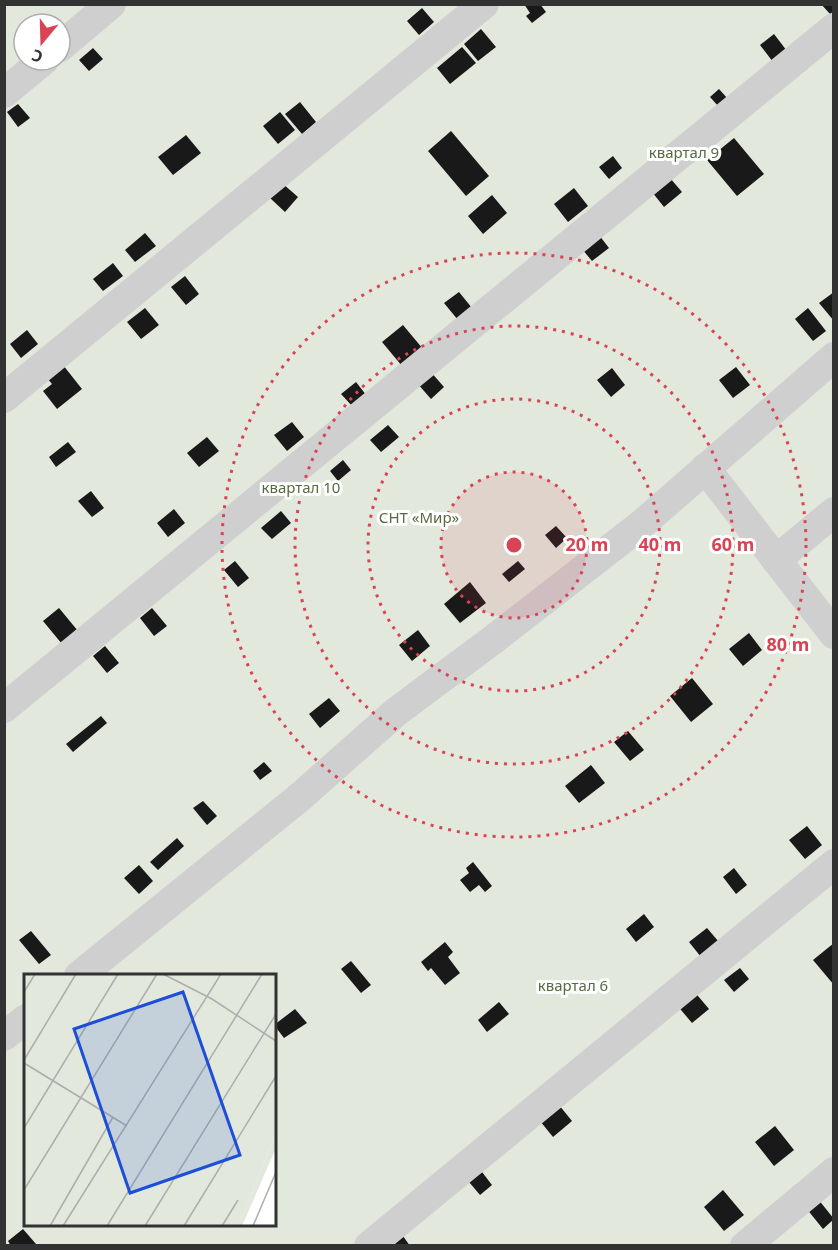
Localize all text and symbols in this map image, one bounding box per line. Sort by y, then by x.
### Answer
north arrow [12,12,72,72]
text: С [29,44,46,68]
park label: квартал 9 [649,142,719,162]
park label: квартал 10 [262,477,340,497]
park label: СНТ «Мир» [379,507,460,527]
text: 20 m [566,532,608,556]
text: 40 m [639,532,681,556]
text: 60 m [712,532,754,556]
centre of rings [504,535,524,555]
text: 80 m [767,632,809,656]
inset map [24,974,276,1226]
park label: квартал 6 [538,975,608,995]

